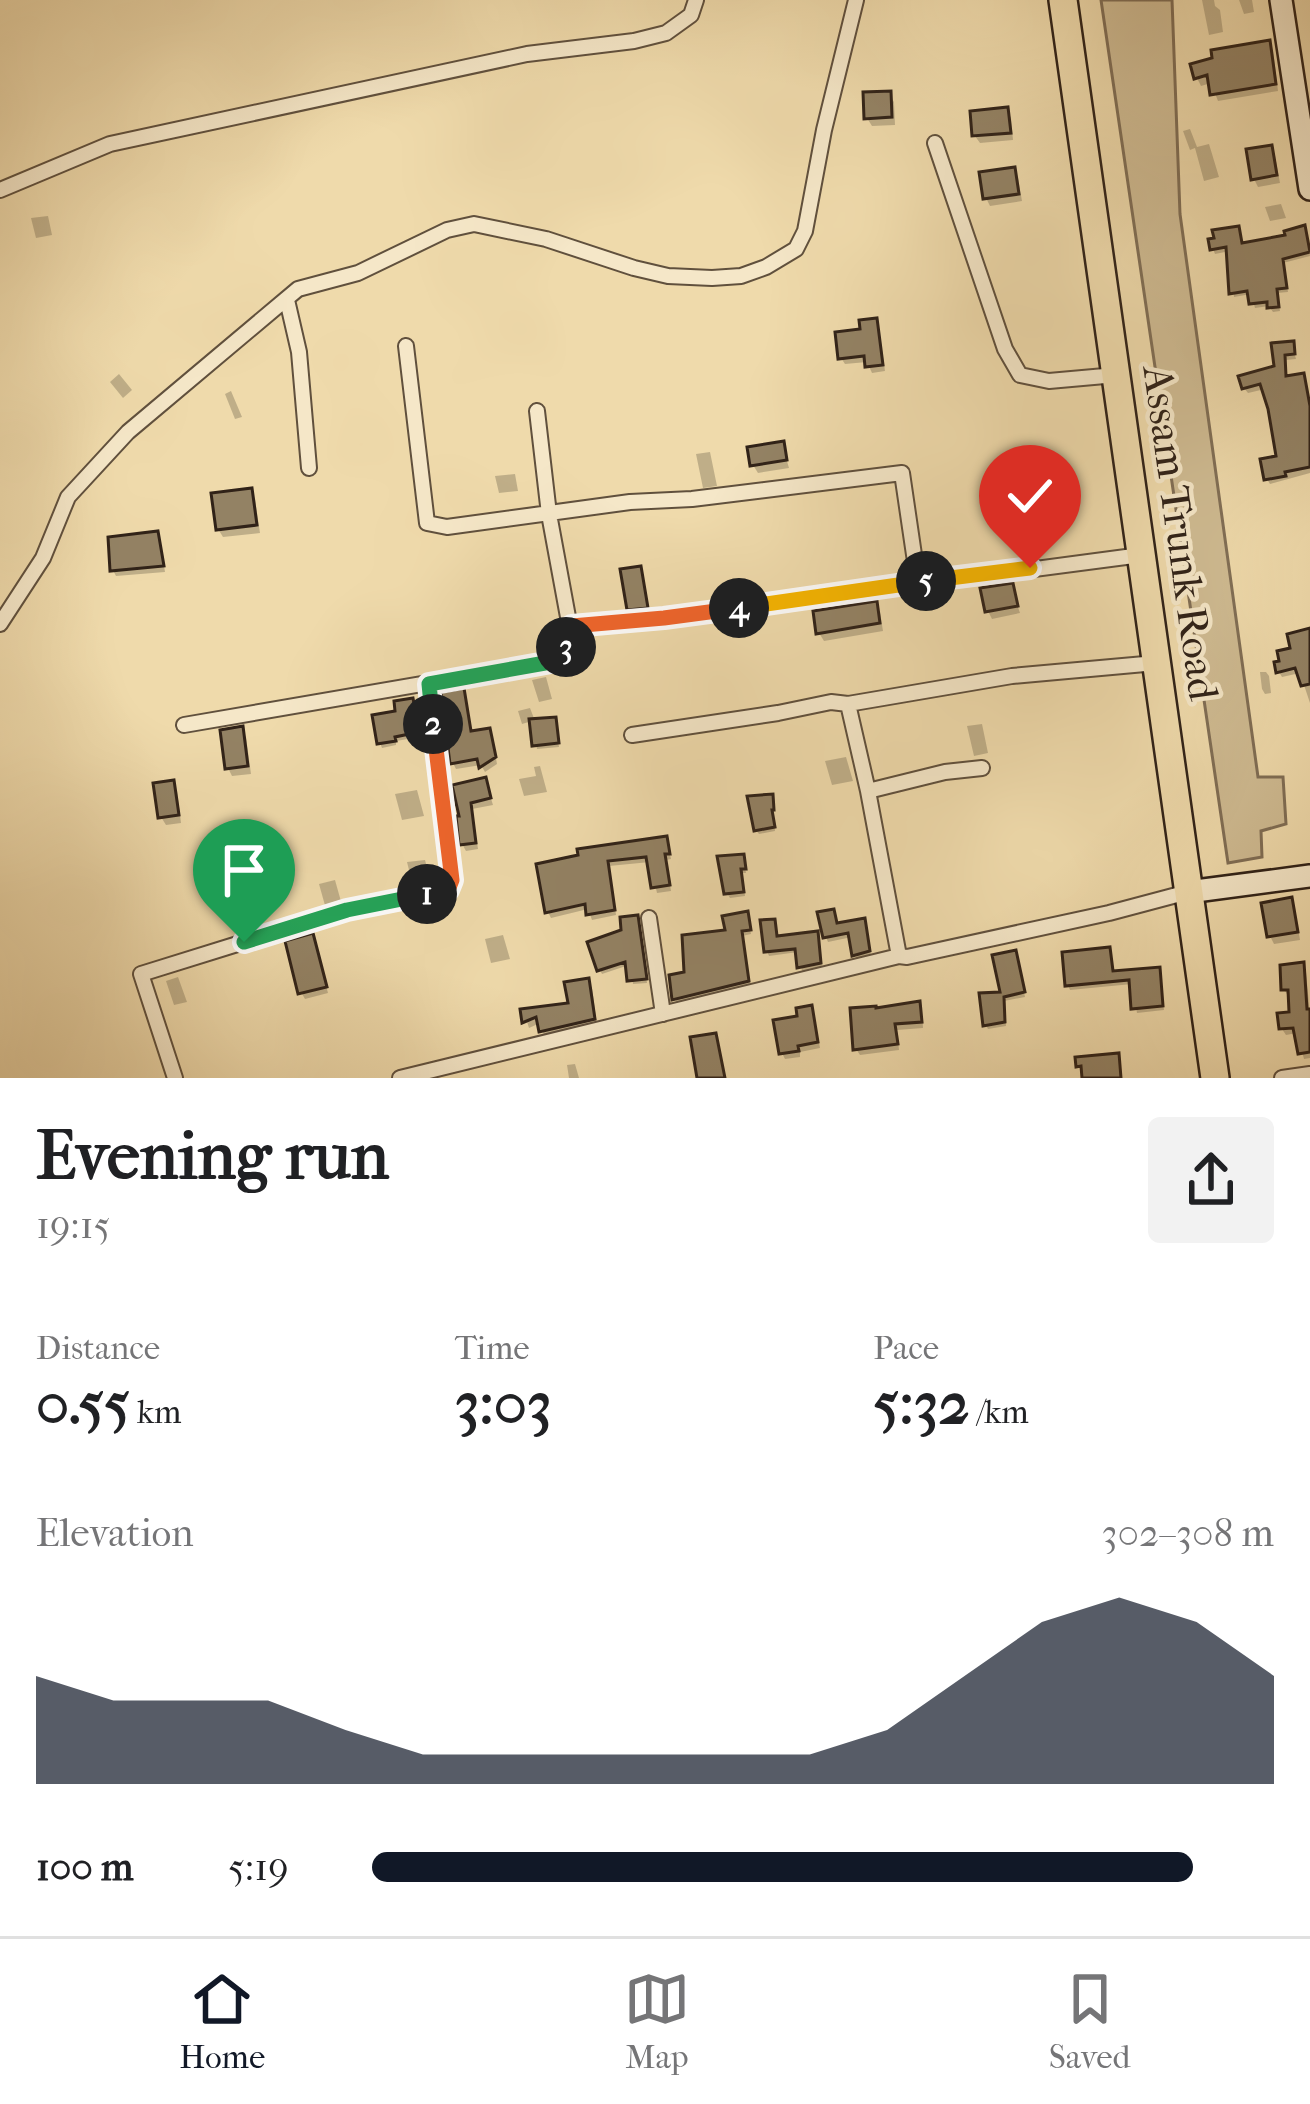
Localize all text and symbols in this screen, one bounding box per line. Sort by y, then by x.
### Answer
street label: Assam Trunk Road [1132,361,1228,705]
pin [979,445,1081,568]
icon: check [997,463,1063,529]
pin: 5 [896,551,956,611]
text: 5 [919,561,933,600]
pin: 4 [709,578,769,638]
text: 4 [729,588,749,627]
pin: 3 [536,617,596,677]
text: 3 [559,627,573,666]
pin: 2 [403,694,463,754]
text: 2 [425,704,441,743]
pin [193,819,295,942]
icon: arrive [211,837,277,903]
pin: 1 [397,864,457,924]
text: 1 [421,874,433,913]
button: share [1148,1117,1274,1243]
text: Evening run [36,1118,389,1195]
text: 19:15 [36,1202,110,1248]
text: Distance [36,1329,160,1368]
text: Time [455,1329,530,1368]
text: Pace [873,1329,939,1368]
text: 0.55 [36,1368,130,1439]
text: 3:03 [455,1368,552,1439]
text: 5:32 [873,1368,969,1439]
text: km [130,1393,181,1432]
text: /km [969,1393,1029,1432]
text: Elevation [36,1510,194,1556]
text: 302–308 m [1102,1510,1274,1556]
text: 100 m [36,1844,134,1890]
text: 5:19 [228,1844,289,1890]
tab: Home [179,1966,265,2077]
tab: Map [624,1966,690,2077]
tab: Saved [1049,1966,1131,2077]

